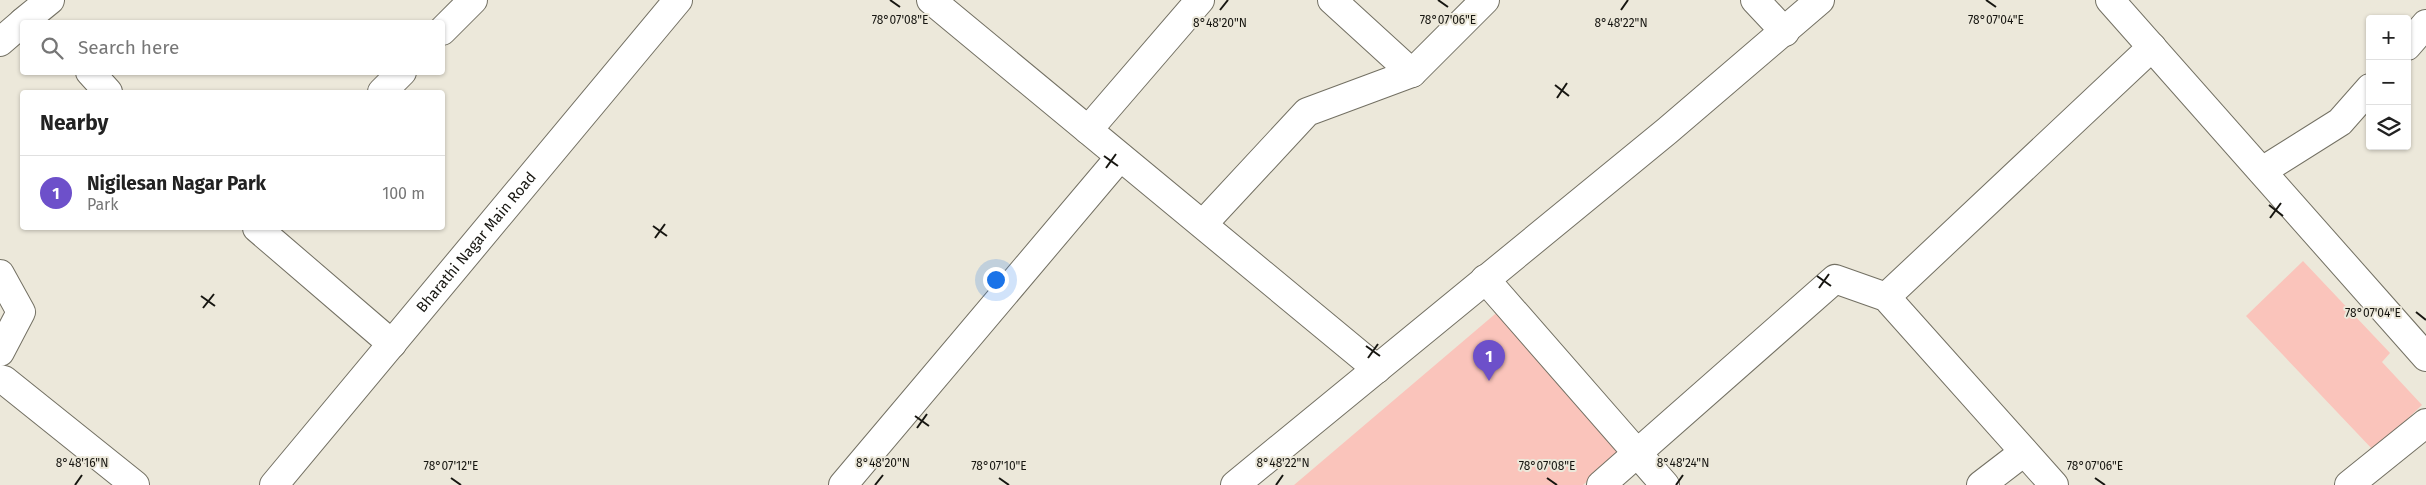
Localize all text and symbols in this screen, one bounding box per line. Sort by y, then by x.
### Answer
text: 78°07'08"E [872,13,928,27]
text: 78°07'06"E [1420,13,1476,27]
text: 78°07'04"E [1968,13,2024,27]
map controls [2366,15,2411,150]
button: + [2366,15,2411,60]
text: 8°48'20"N [1193,16,1247,30]
text: 8°48'22"N [1594,16,1648,30]
search box [20,20,445,75]
icon: search [38,34,66,62]
text: Search here [78,36,179,59]
button: − [2366,60,2411,105]
button: layers [2366,105,2411,150]
text: Nearby [40,110,108,136]
street label: Bharathi Nagar Main Road [413,168,540,316]
text: Nigilesan Nagar Park [87,172,266,195]
text: 1 [52,184,60,203]
text: 100 m [382,184,425,203]
text: Park [87,195,119,214]
your location [983,267,1009,293]
text: 78°07'04"E [2345,306,2401,320]
pin: 1 [1473,340,1505,381]
text: 8°48'16"N [56,456,108,470]
text: 8°48'20"N [856,456,910,470]
text: 8°48'22"N [1256,456,1310,470]
text: 8°48'24"N [1657,456,1709,470]
text: 78°07'12"E [424,459,478,473]
text: 78°07'10"E [971,459,1027,473]
text: 78°07'08"E [1519,459,1575,473]
text: 78°07'06"E [2067,459,2123,473]

